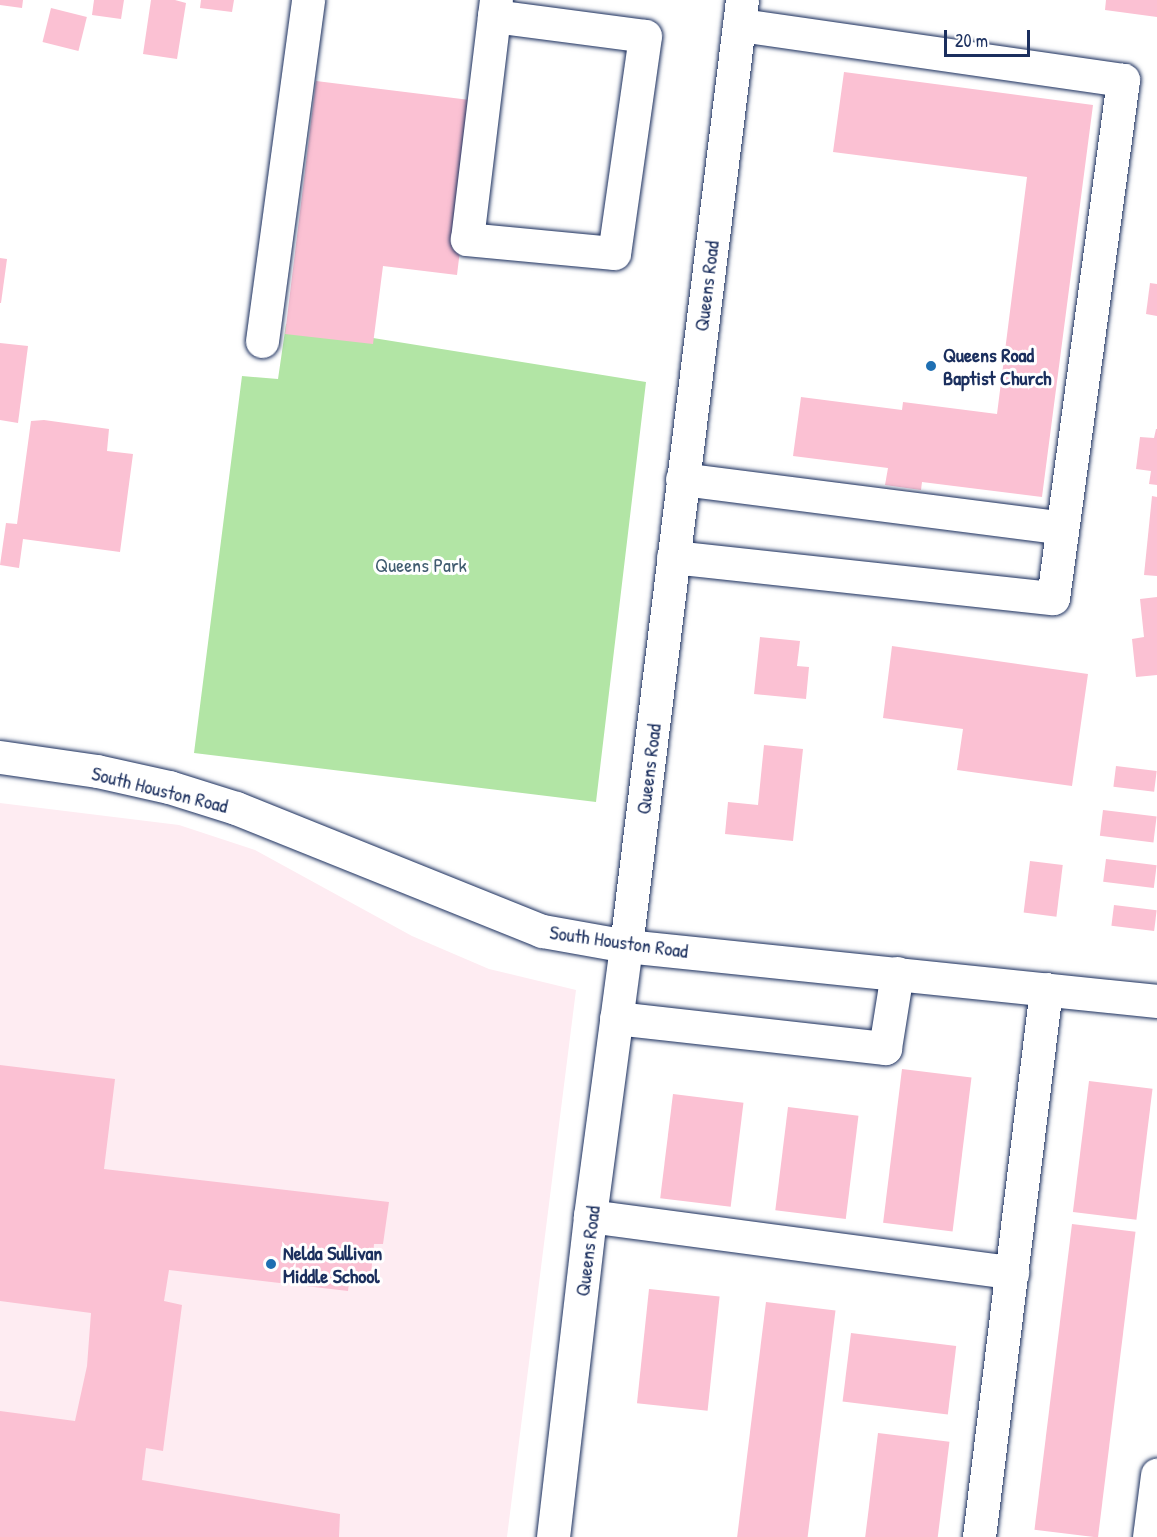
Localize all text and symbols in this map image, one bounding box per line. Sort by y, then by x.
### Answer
scale bar [947,18,1032,56]
text: 20 m [955,28,988,53]
street label: Queens Road [689,239,723,333]
place label: Queens Road Baptist Church [943,342,1051,389]
marker: Queens Road Baptist Church [924,359,938,373]
park label: Queens Park [375,552,467,576]
street label: Queens Road [631,722,665,816]
street label: South Houston Road [89,760,231,818]
street label: South Houston Road [548,919,690,963]
street label: Queens Road [570,1204,604,1298]
place label: Nelda Sullivan Middle School [283,1240,382,1287]
marker: Nelda Sullivan Middle School [264,1257,278,1271]

